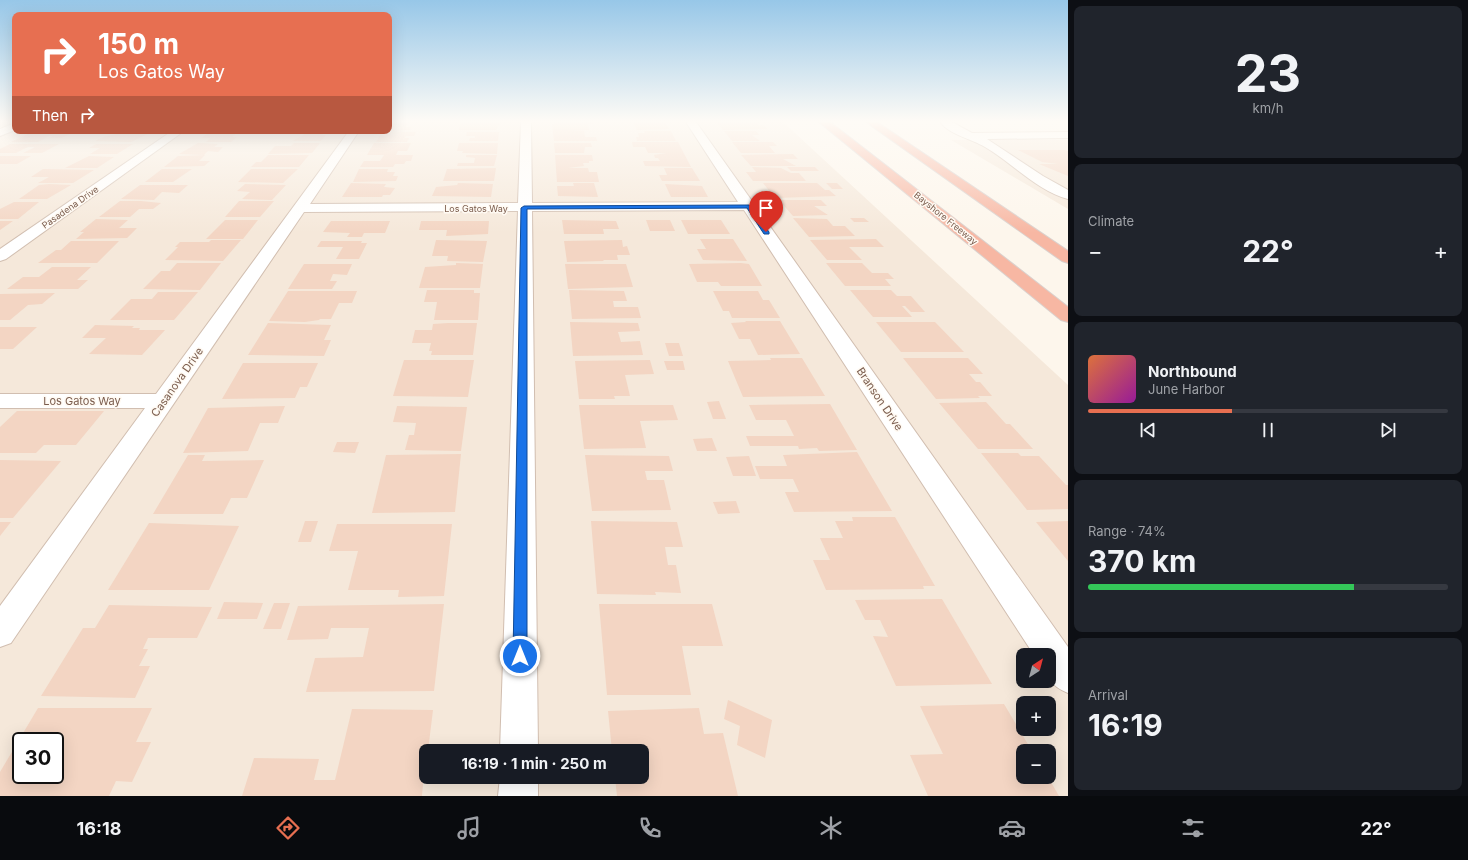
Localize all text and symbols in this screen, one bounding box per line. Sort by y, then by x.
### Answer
text: 150 m [98,27,179,61]
icon: right [32,28,84,80]
text: 23 [1235,42,1301,105]
text: Los Gatos Way [98,61,225,82]
text: km/h [1253,100,1283,116]
icon: right [76,104,98,126]
text: Then [32,106,68,125]
street label: Pasadena Drive [40,183,100,231]
street label: Bayshore Freeway [912,189,980,247]
pin [749,191,783,232]
icon: arrive [755,197,777,219]
street label: Los Gatos Way [444,203,508,214]
text: Climate [1088,213,1134,229]
text: 22° [1242,233,1294,269]
text: − [1088,238,1103,264]
text: + [1433,238,1448,264]
street label: Casanova Drive [148,344,206,420]
text: Northbound [1148,362,1237,381]
street label: Branson Drive [854,365,906,433]
text: June Harbor [1148,381,1225,397]
street label: Los Gatos Way [43,394,121,408]
icon: previous [1137,419,1159,441]
icon: pause [1257,419,1279,441]
icon: next [1377,419,1399,441]
text: Range · 74% [1088,523,1166,539]
text: 370 km [1088,543,1196,579]
position arrow [499,635,541,677]
north arrow [1016,648,1056,688]
map controls [1016,648,1056,784]
text: Arrival [1088,687,1128,703]
button: + [1016,696,1056,736]
text: 16:19 [1088,707,1163,743]
speed limit sign: 30 [12,732,64,784]
button: − [1016,744,1056,784]
text: 16:19 · 1 min · 250 m [461,754,607,773]
icon: directions [274,814,302,842]
icon: music [455,814,483,842]
icon: phone [636,814,664,842]
icon: climate [817,814,845,842]
icon: car [998,814,1026,842]
icon: filters [1179,814,1207,842]
text: 16:18 [77,818,121,839]
text: 22° [1360,818,1391,839]

